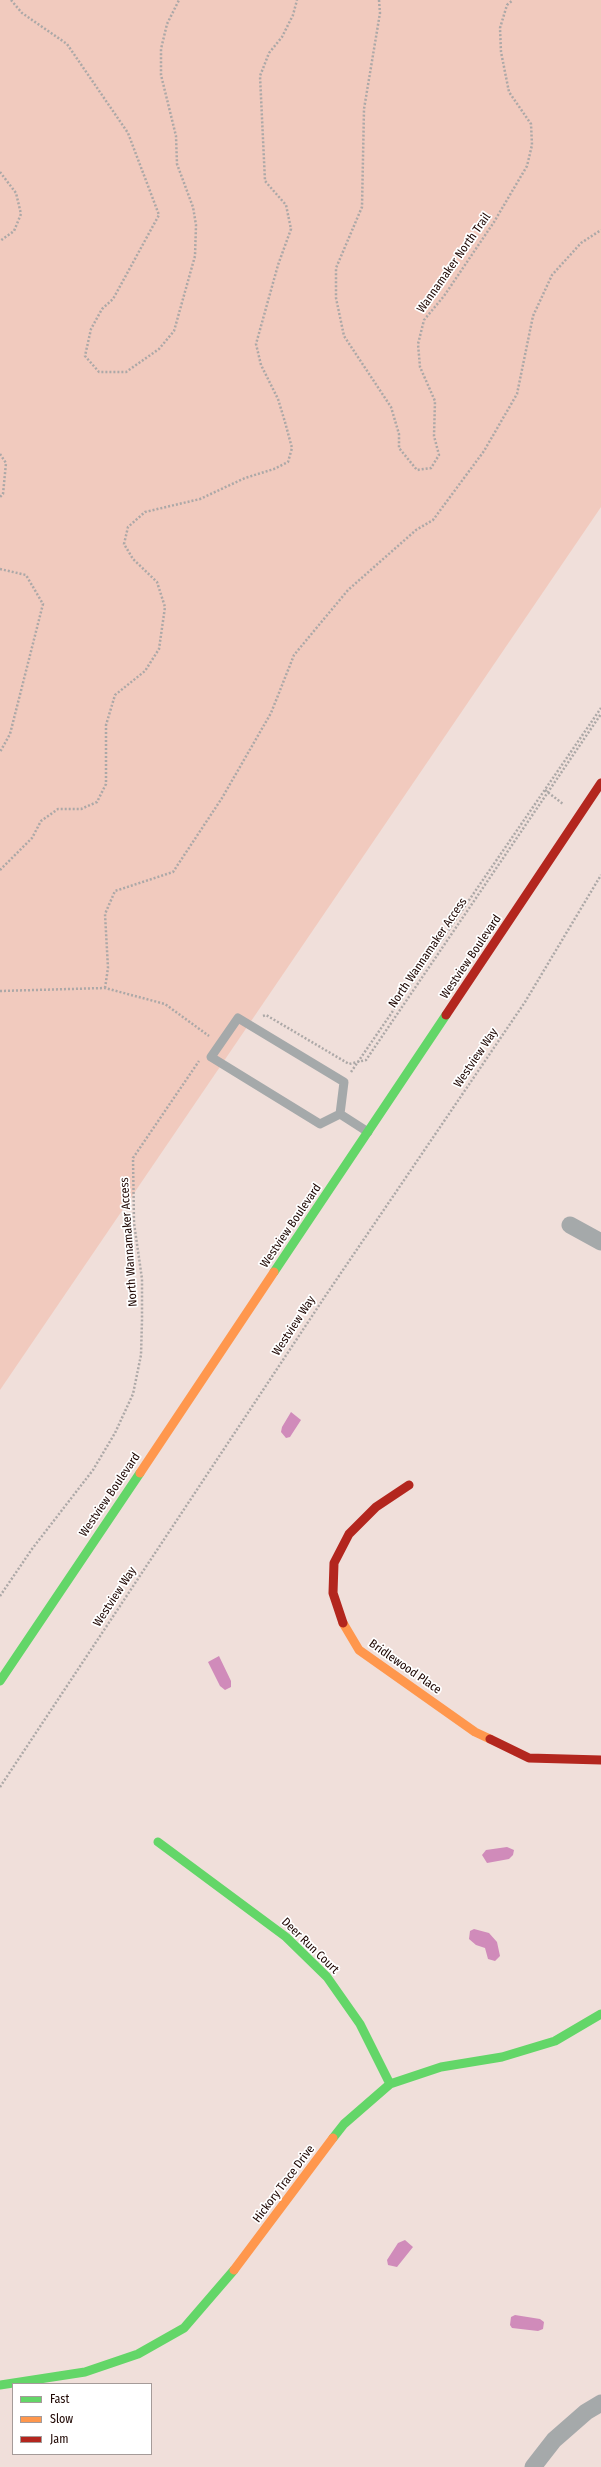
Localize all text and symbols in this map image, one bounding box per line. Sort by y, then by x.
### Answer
street label: Wannamaker North Trail [414,210,494,316]
street label: North Wannamaker Access [386,895,470,1011]
street label: Westview Boulevard [438,912,504,1002]
street label: Westview Way [451,1026,501,1090]
street label: North Wannamaker Access [117,1177,141,1307]
street label: Westview Boulevard [258,1181,324,1271]
street label: Westview Way [269,1293,319,1359]
street label: Westview Boulevard [77,1450,143,1540]
street label: Westview Way [90,1564,140,1630]
street label: Bridlewood Place [366,1637,444,1697]
street label: Deer Run Court [278,1915,342,1977]
street label: Hickory Trace Drive [250,2142,318,2226]
legend [12,2383,152,2455]
text: Fast [50,2392,69,2406]
text: Slow [50,2412,73,2426]
text: Jam [50,2432,68,2446]

